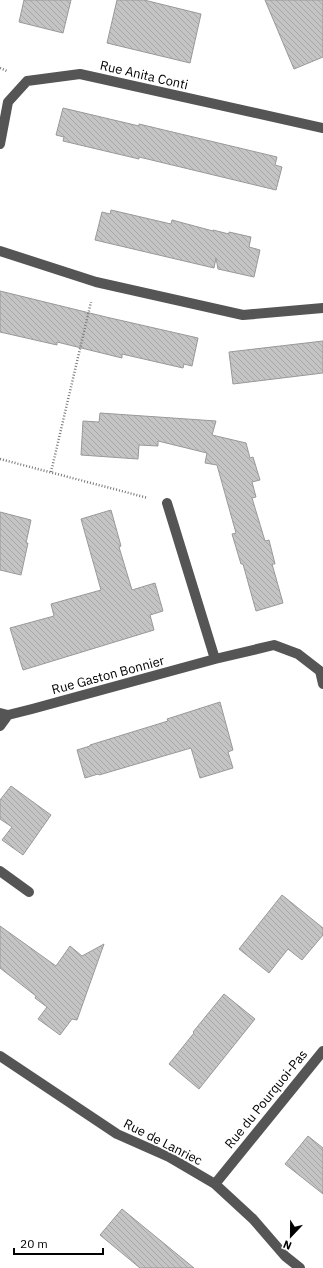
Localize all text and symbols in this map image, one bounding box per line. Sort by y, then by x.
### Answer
street label: Rue Anita Conti [98,57,190,93]
street label: Rue Gaston Bonnier [50,652,166,698]
street label: Rue du Pourquoi-Pas [221,1046,311,1152]
street label: Rue de Lanriec [121,1115,206,1169]
north arrow [271,1216,311,1256]
scale bar [14,1230,103,1256]
text: 20 m [20,1236,48,1251]
text: N [281,1237,294,1253]

